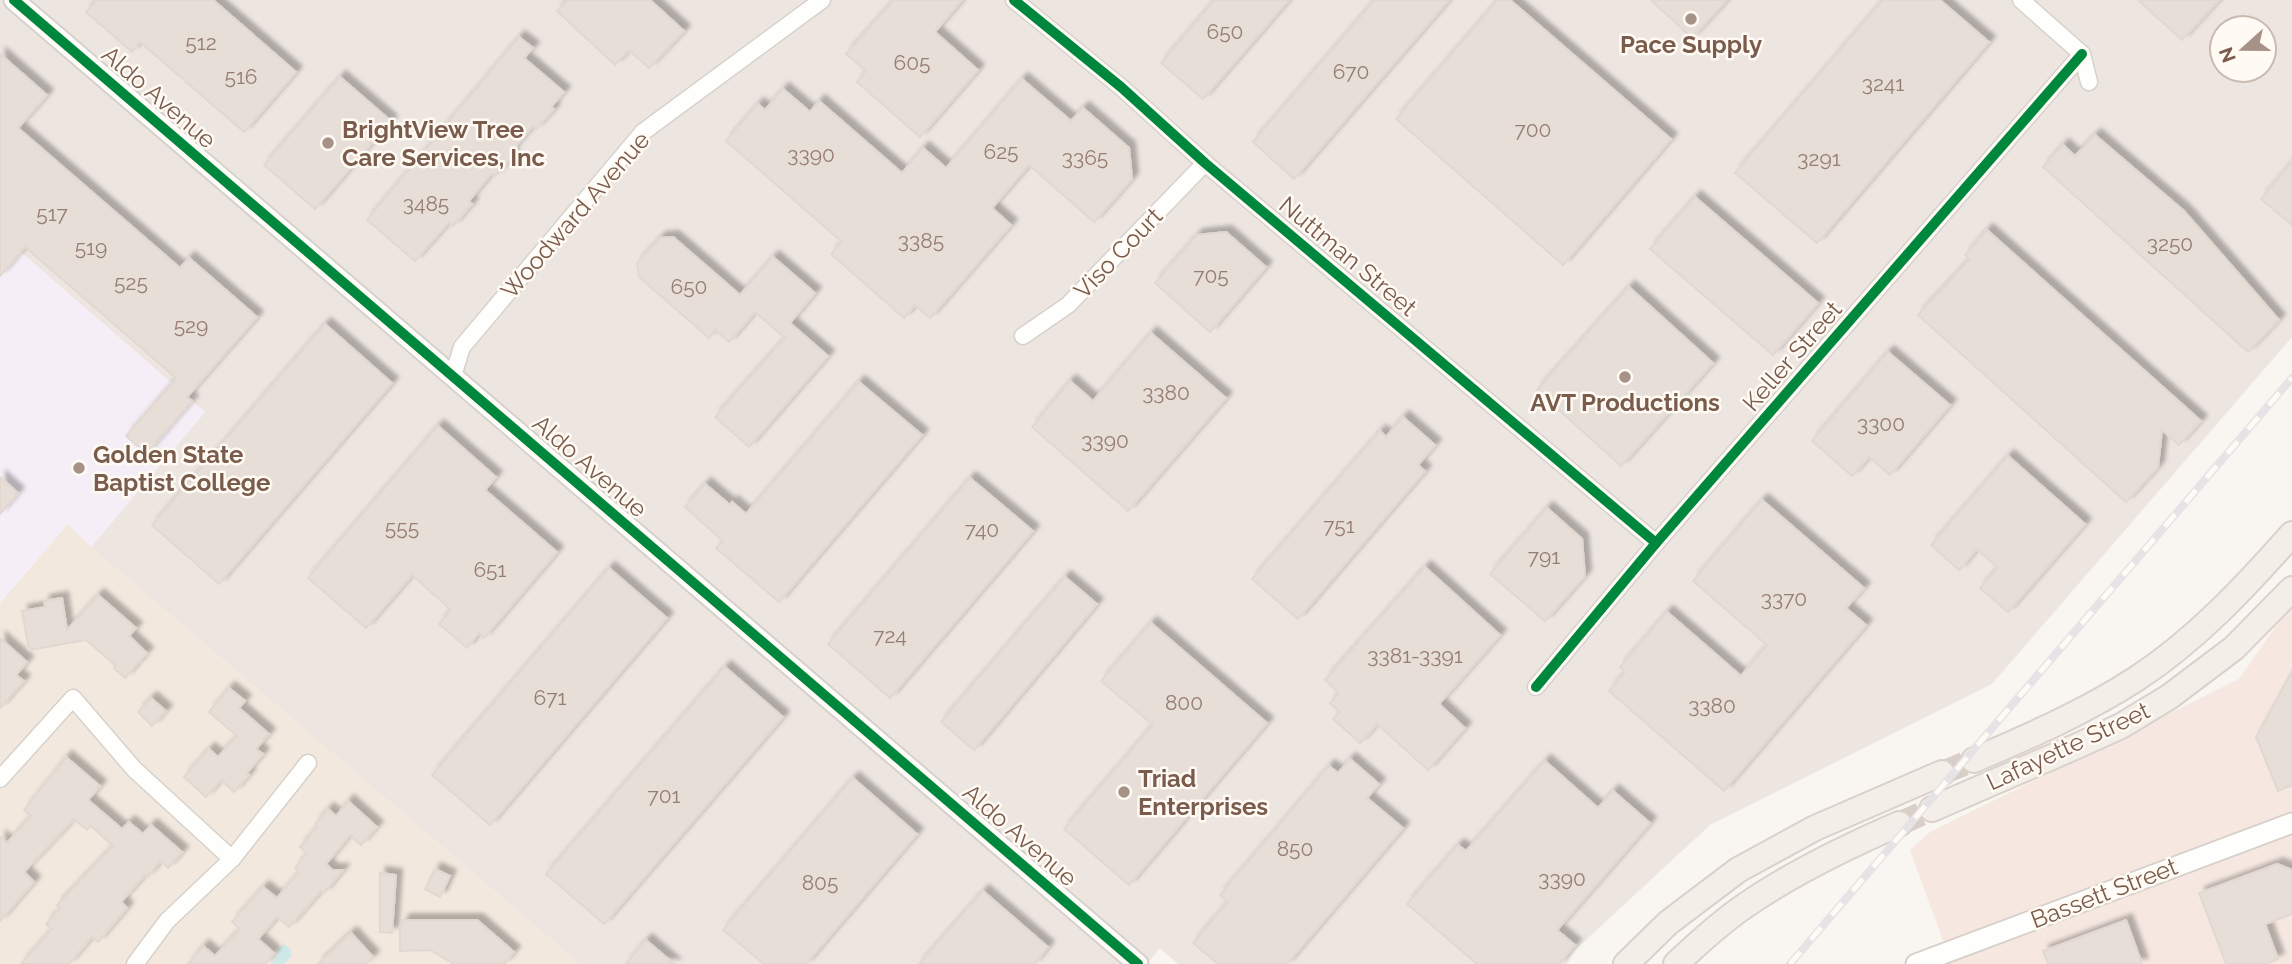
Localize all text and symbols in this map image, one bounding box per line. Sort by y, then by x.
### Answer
marker: Pace Supply [1683,11,1699,27]
north arrow [2208,14,2278,84]
house number: 650 [1207,19,1243,44]
house number: 512 [185,30,217,55]
place label: Pace Supply [1620,30,1762,59]
street label: Aldo Avenue [96,40,222,154]
text: N [2214,44,2240,66]
house number: 605 [894,50,930,75]
house number: 670 [1333,59,1369,84]
house number: 516 [224,64,258,89]
house number: 3241 [1862,71,1904,96]
place label: BrightView Tree Care Services, Inc [342,115,546,172]
house number: 700 [1515,117,1551,142]
street label: Woodward Avenue [495,126,655,304]
marker: BrightView Tree Care Services, Inc [320,135,336,151]
house number: 625 [983,139,1019,164]
house number: 3390 [787,142,835,167]
house number: 3365 [1062,145,1108,170]
house number: 3291 [1797,146,1841,171]
street label: Nuttman Street [1273,190,1423,322]
house number: 3485 [403,191,449,216]
house number: 517 [36,201,69,226]
street label: Viso Court [1068,202,1168,304]
house number: 3385 [898,228,944,253]
house number: 3250 [2147,231,2193,256]
house number: 519 [75,235,107,260]
house number: 705 [1193,263,1229,288]
house number: 525 [114,270,148,295]
house number: 650 [671,274,707,299]
street label: Keller Street [1736,295,1848,417]
house number: 529 [174,313,208,338]
marker: AVT Productions [1617,369,1633,385]
house number: 3380 [1142,380,1190,405]
place label: AVT Productions [1530,388,1720,417]
street label: Aldo Avenue [527,409,653,523]
house number: 3300 [1857,411,1905,436]
house number: 3390 [1081,428,1129,453]
place label: Golden State Baptist College [93,440,270,497]
marker: Golden State Baptist College [71,460,87,476]
house number: 751 [1323,513,1355,538]
house number: 555 [385,515,419,540]
house number: 740 [965,517,999,542]
house number: 791 [1528,544,1560,569]
house number: 651 [473,557,507,582]
house number: 3370 [1761,586,1807,611]
house number: 724 [873,623,907,648]
house number: 3381-3391 [1367,643,1463,668]
house number: 671 [534,685,566,710]
house number: 800 [1165,690,1203,715]
house number: 3380 [1688,693,1736,718]
street label: Lafayette Street [1982,696,2154,796]
place label: Triad Enterprises [1138,764,1268,821]
street label: Aldo Avenue [957,778,1083,892]
house number: 701 [648,783,681,808]
marker: Triad Enterprises [1116,784,1132,800]
house number: 850 [1277,836,1313,861]
street label: Bassett Street [2026,852,2182,934]
house number: 3390 [1538,866,1586,891]
house number: 805 [802,870,838,895]

